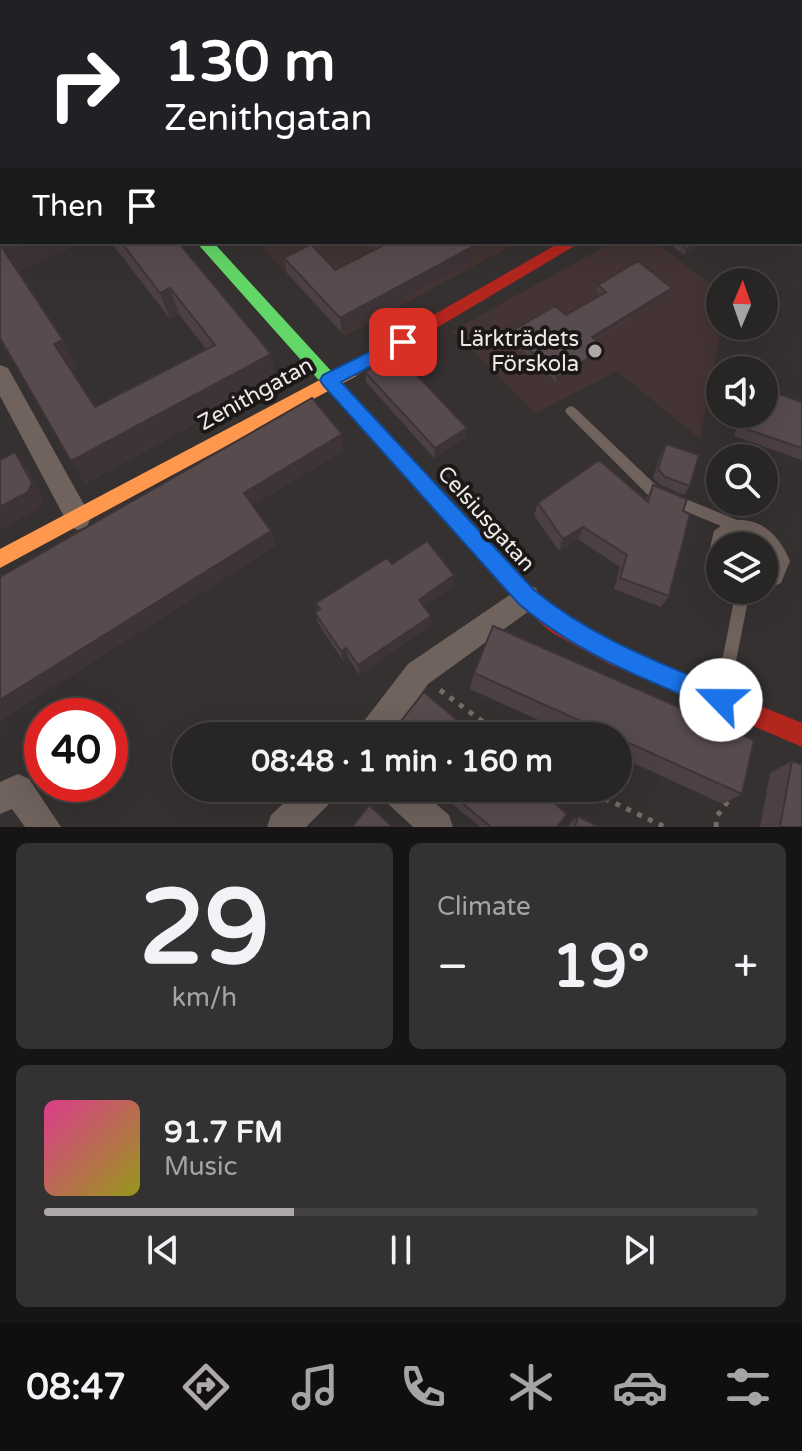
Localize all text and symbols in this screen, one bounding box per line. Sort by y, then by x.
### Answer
text: 130 m [164,29,335,96]
icon: right [32,32,136,136]
text: Zenithgatan [164,97,372,140]
icon: arrive [120,184,164,228]
text: Then [32,188,104,225]
north arrow [706,268,778,340]
map controls [706,268,778,604]
pin [369,308,437,376]
icon: arrive [381,320,425,364]
place label: Lärkträdets Förskola [459,326,579,377]
marker: Lärkträdets Förskola [586,342,604,360]
street label: Zenithgatan [194,352,317,436]
button: sound [706,356,778,428]
button: search [706,444,778,516]
street label: Celsiusgatan [432,461,540,577]
button: layers [706,532,778,604]
position arrow [679,658,763,742]
speed limit sign: 40 [24,698,128,802]
text: 08:48 · 1 min · 160 m [251,743,553,780]
text: 29 [139,867,270,992]
text: Climate [437,891,531,922]
text: 19° [552,931,650,1003]
text: − [437,941,468,994]
text: + [733,941,758,994]
text: km/h [172,982,237,1013]
text: 91.7 FM [164,1114,283,1151]
text: Music [164,1151,237,1182]
icon: previous [141,1228,185,1272]
icon: pause [379,1228,423,1272]
icon: next [617,1228,661,1272]
icon: directions [178,1359,234,1415]
icon: music [287,1359,343,1415]
icon: phone [395,1359,451,1415]
icon: climate [503,1359,559,1415]
icon: car [612,1359,668,1415]
icon: filters [720,1359,776,1415]
text: 08:47 [26,1366,126,1409]

